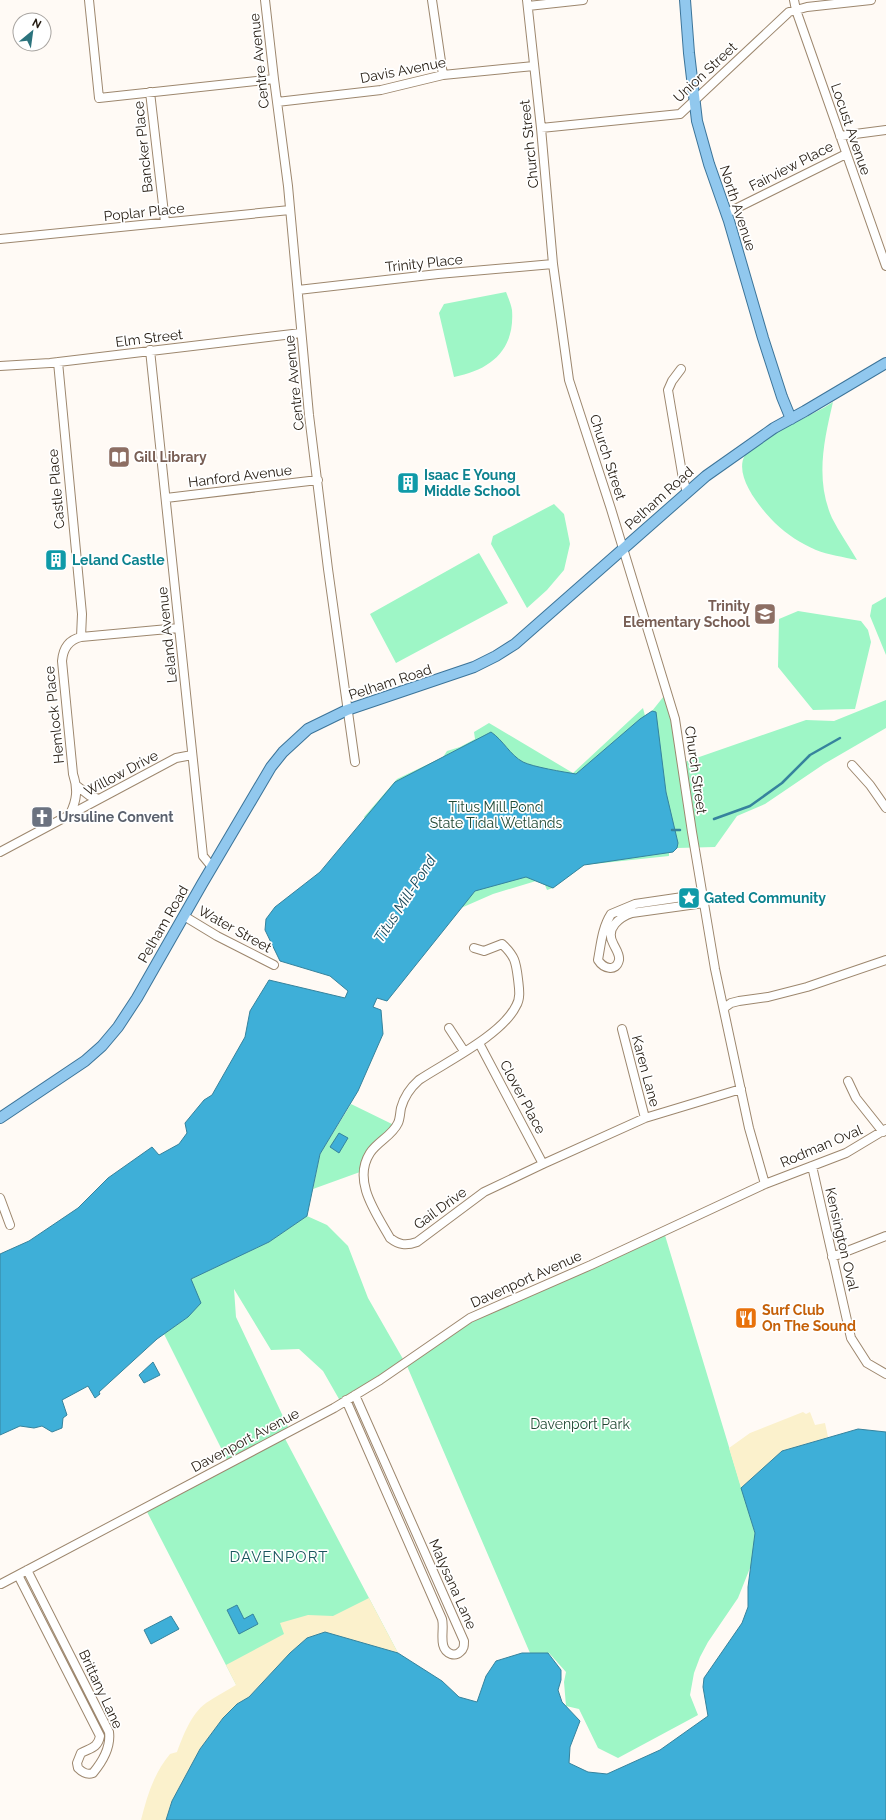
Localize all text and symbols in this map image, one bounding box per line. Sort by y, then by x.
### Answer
north arrow [12,12,52,52]
street label: Centre Avenue [246,13,272,109]
text: N [30,16,43,31]
street label: Union Street [670,38,740,105]
street label: Davis Avenue [359,54,447,86]
street label: Locust Avenue [828,81,874,177]
street label: Church Street [516,99,542,189]
street label: Bancker Place [130,100,156,194]
street label: Fairview Place [746,138,836,194]
street label: North Avenue [717,163,759,253]
street label: Poplar Place [103,200,185,224]
street label: Trinity Place [384,251,464,275]
street label: Elm Street [114,326,184,350]
street label: Centre Avenue [281,335,307,431]
street label: Church Street [587,412,629,502]
library icon: Gill Library [106,444,132,470]
street label: Castle Place [45,448,67,530]
place label: Gill Library [134,449,207,465]
street label: Hanford Avenue [187,462,293,490]
street label: Pelham Road [622,463,696,533]
place label: Isaac E Young Middle School [424,467,521,499]
building icon: Isaac E Young Middle School [395,470,421,496]
building icon: Leland Castle [43,547,69,573]
place label: Leland Castle [72,552,165,568]
street label: Leland Avenue [154,586,180,684]
place label: Trinity Elementary School [623,598,751,630]
school or university icon: Trinity Elementary School [752,601,778,627]
street label: Pelham Road [346,661,434,703]
street label: Hemlock Place [41,665,67,765]
street label: Church Street [682,725,710,815]
street label: Willow Drive [81,747,161,799]
park label: Titus Mill Pond State Tidal Wetlands [430,799,563,831]
church icon: Ursuline Convent [29,804,55,830]
place label: Ursuline Convent [58,809,174,825]
water label: Titus Mill-Pond [370,851,440,946]
street label: Pelham Road [134,883,192,965]
place icon: Gated Community [676,885,702,911]
place label: Gated Community [704,890,826,906]
street label: Water Street [196,902,275,956]
street label: Karen Lane [629,1033,663,1109]
street label: Clover Place [497,1057,549,1137]
street label: Rodman Oval [778,1121,865,1170]
street label: Gail Drive [411,1184,469,1232]
street label: Kensington Oval [822,1186,862,1292]
street label: Davenport Avenue [468,1247,584,1311]
place label: Surf Club On The Sound [762,1302,856,1334]
restaurant icon: Surf Club On The Sound [733,1305,759,1331]
street label: Davenport Avenue [188,1405,302,1475]
park label: Davenport Park [530,1416,630,1432]
street label: Malysana Lane [426,1537,480,1631]
district label: DAVENPORT [230,1548,328,1566]
street label: Brittany Lane [76,1647,126,1731]

